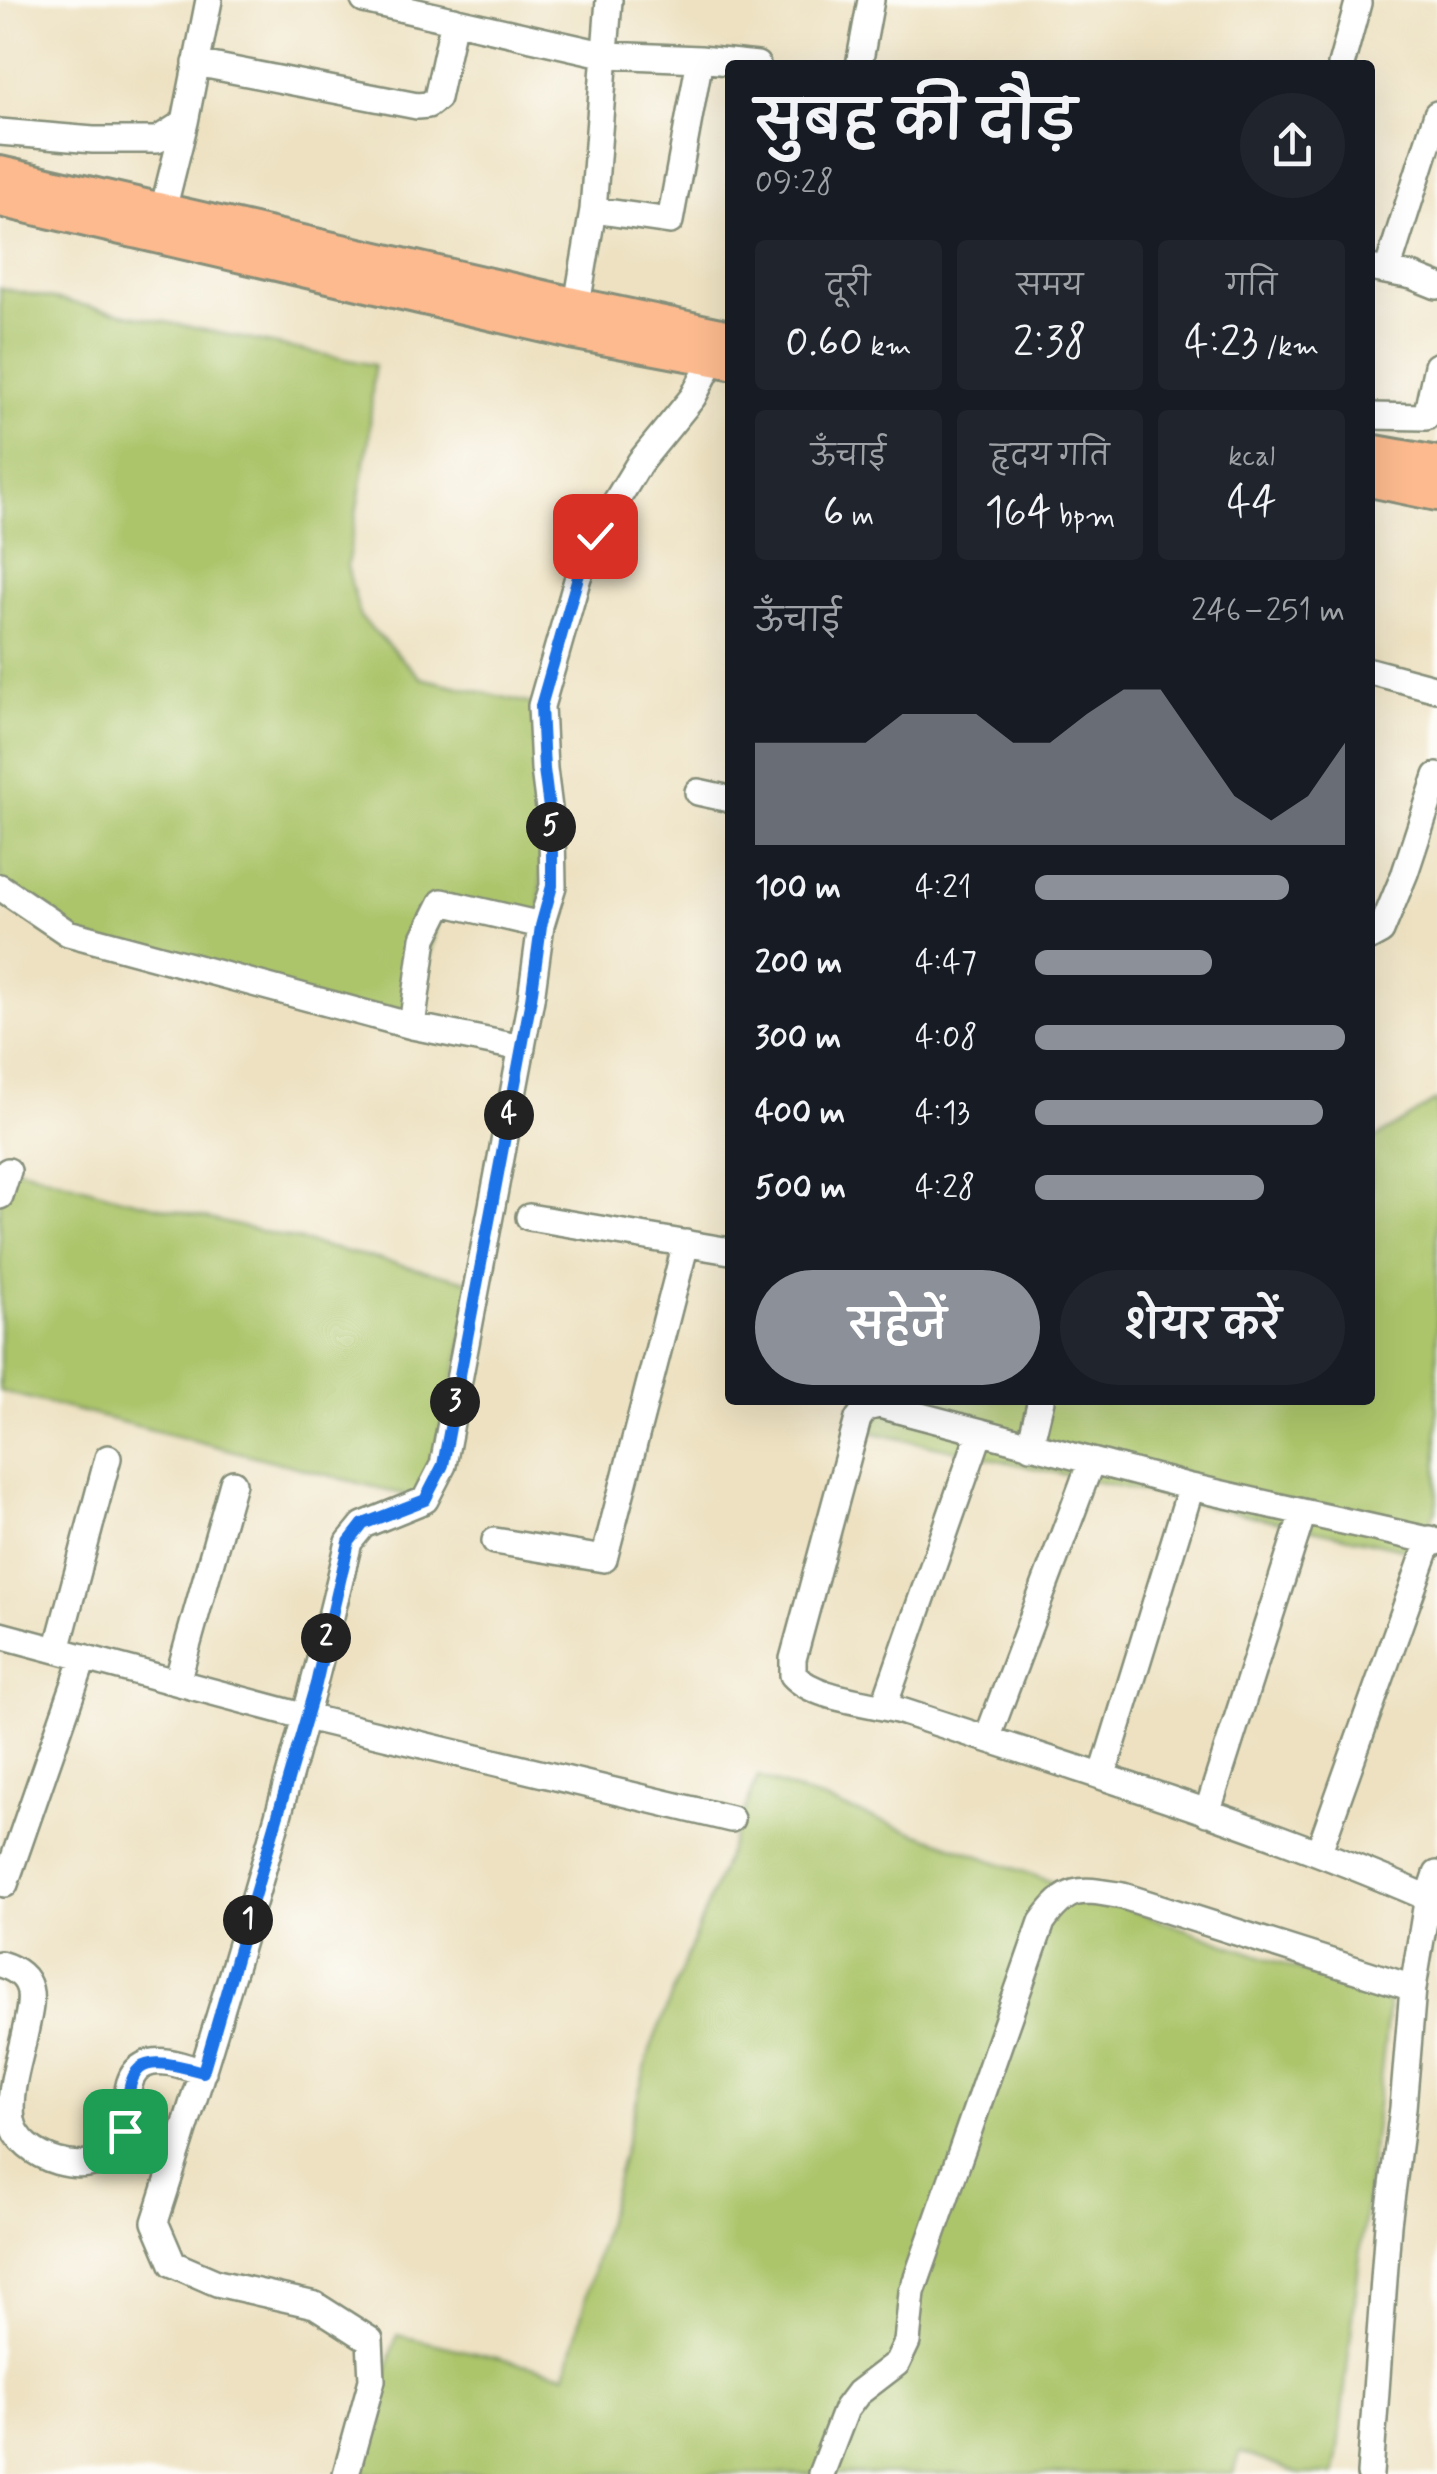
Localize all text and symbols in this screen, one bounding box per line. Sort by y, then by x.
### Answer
text: सुबह की दौड़ [755,88,1076,160]
button: share [1240,93,1345,198]
text: 09:28 [755,162,834,204]
text: दूरी [826,269,870,306]
text: समय [1017,269,1083,306]
text: गति [1226,269,1277,306]
text: 0.60 [785,316,863,371]
text: 2:38 [1013,316,1087,371]
text: 4:23 [1184,316,1258,371]
text: km [863,329,911,366]
text: /km [1258,329,1319,366]
text: ऊँचाई [811,439,886,476]
text: हृदय गति [990,439,1110,476]
text: kcal [1228,439,1275,476]
text: 44 [1227,476,1277,531]
text: 6 [823,486,844,541]
text: 164 [985,486,1051,541]
pin [553,494,638,579]
text: m [844,499,874,536]
text: bpm [1051,499,1115,536]
icon: check [568,509,623,564]
text: 246–251 m [1191,590,1345,632]
text: ऊँचाई [755,601,841,643]
pin: 5 [526,802,576,852]
text: 5 [543,808,559,845]
text: 100 m [755,867,841,909]
text: 4:21 [915,867,972,909]
text: 200 m [755,942,842,984]
text: 4:47 [915,942,977,984]
text: 300 m [755,1017,841,1059]
text: 4:08 [915,1017,978,1059]
pin: 4 [484,1090,534,1140]
text: 400 m [755,1092,845,1134]
text: 4:13 [915,1092,970,1134]
text: 4 [501,1096,517,1133]
text: 500 m [755,1167,846,1209]
text: 4:28 [915,1167,975,1209]
button: सहेजें [755,1270,1040,1385]
button: शेयर करें [1060,1270,1345,1385]
pin: 3 [430,1377,480,1427]
text: 3 [449,1383,461,1420]
pin: 2 [301,1613,351,1663]
text: 2 [319,1619,333,1656]
pin: 1 [223,1895,273,1945]
text: 1 [242,1901,254,1938]
pin [83,2089,168,2174]
icon: arrive [98,2104,153,2159]

